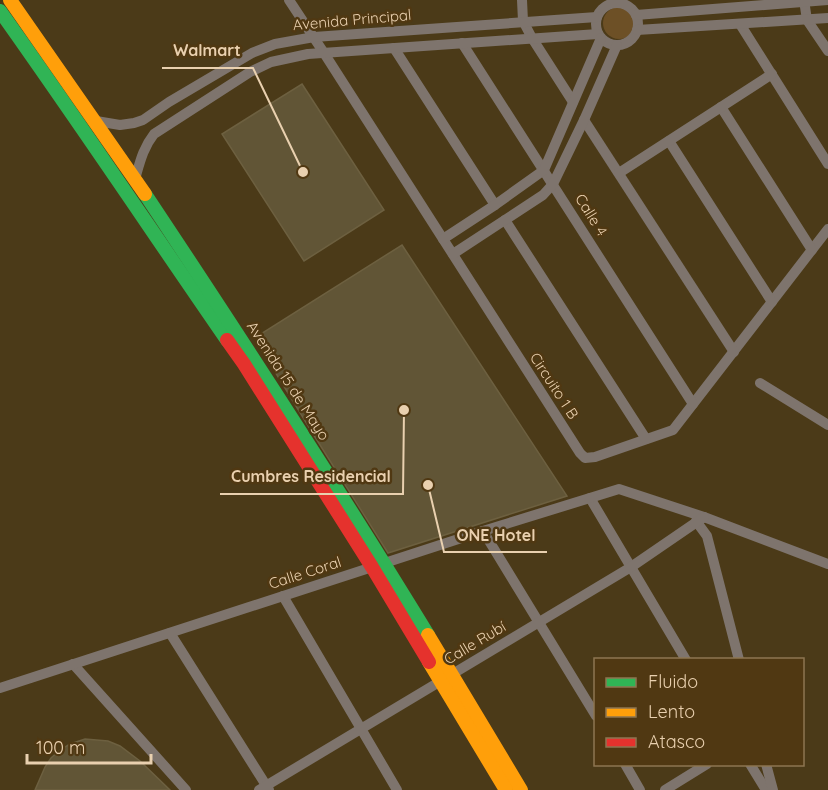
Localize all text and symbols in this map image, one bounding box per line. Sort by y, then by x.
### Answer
street label: Avenida Principal [292,5,412,34]
callout: Walmart [162,34,253,68]
text: Walmart [173,40,241,60]
street label: Calle 4 [571,190,612,239]
street label: Avenida 15 de Mayo [243,318,334,444]
street label: Circuito 1 B [526,349,583,423]
callout: Cumbres Residencial [220,460,403,494]
text: Cumbres Residencial [231,466,391,486]
callout: ONE Hotel [444,518,547,552]
text: ONE Hotel [456,525,536,545]
street label: Calle Coral [266,552,344,593]
street label: Calle Rubí [440,616,510,668]
legend [594,658,804,766]
text: Fluido [648,670,698,693]
text: Lento [648,700,695,723]
scale bar [27,727,152,765]
text: Atasco [648,730,705,753]
text: 100 m [36,736,85,759]

